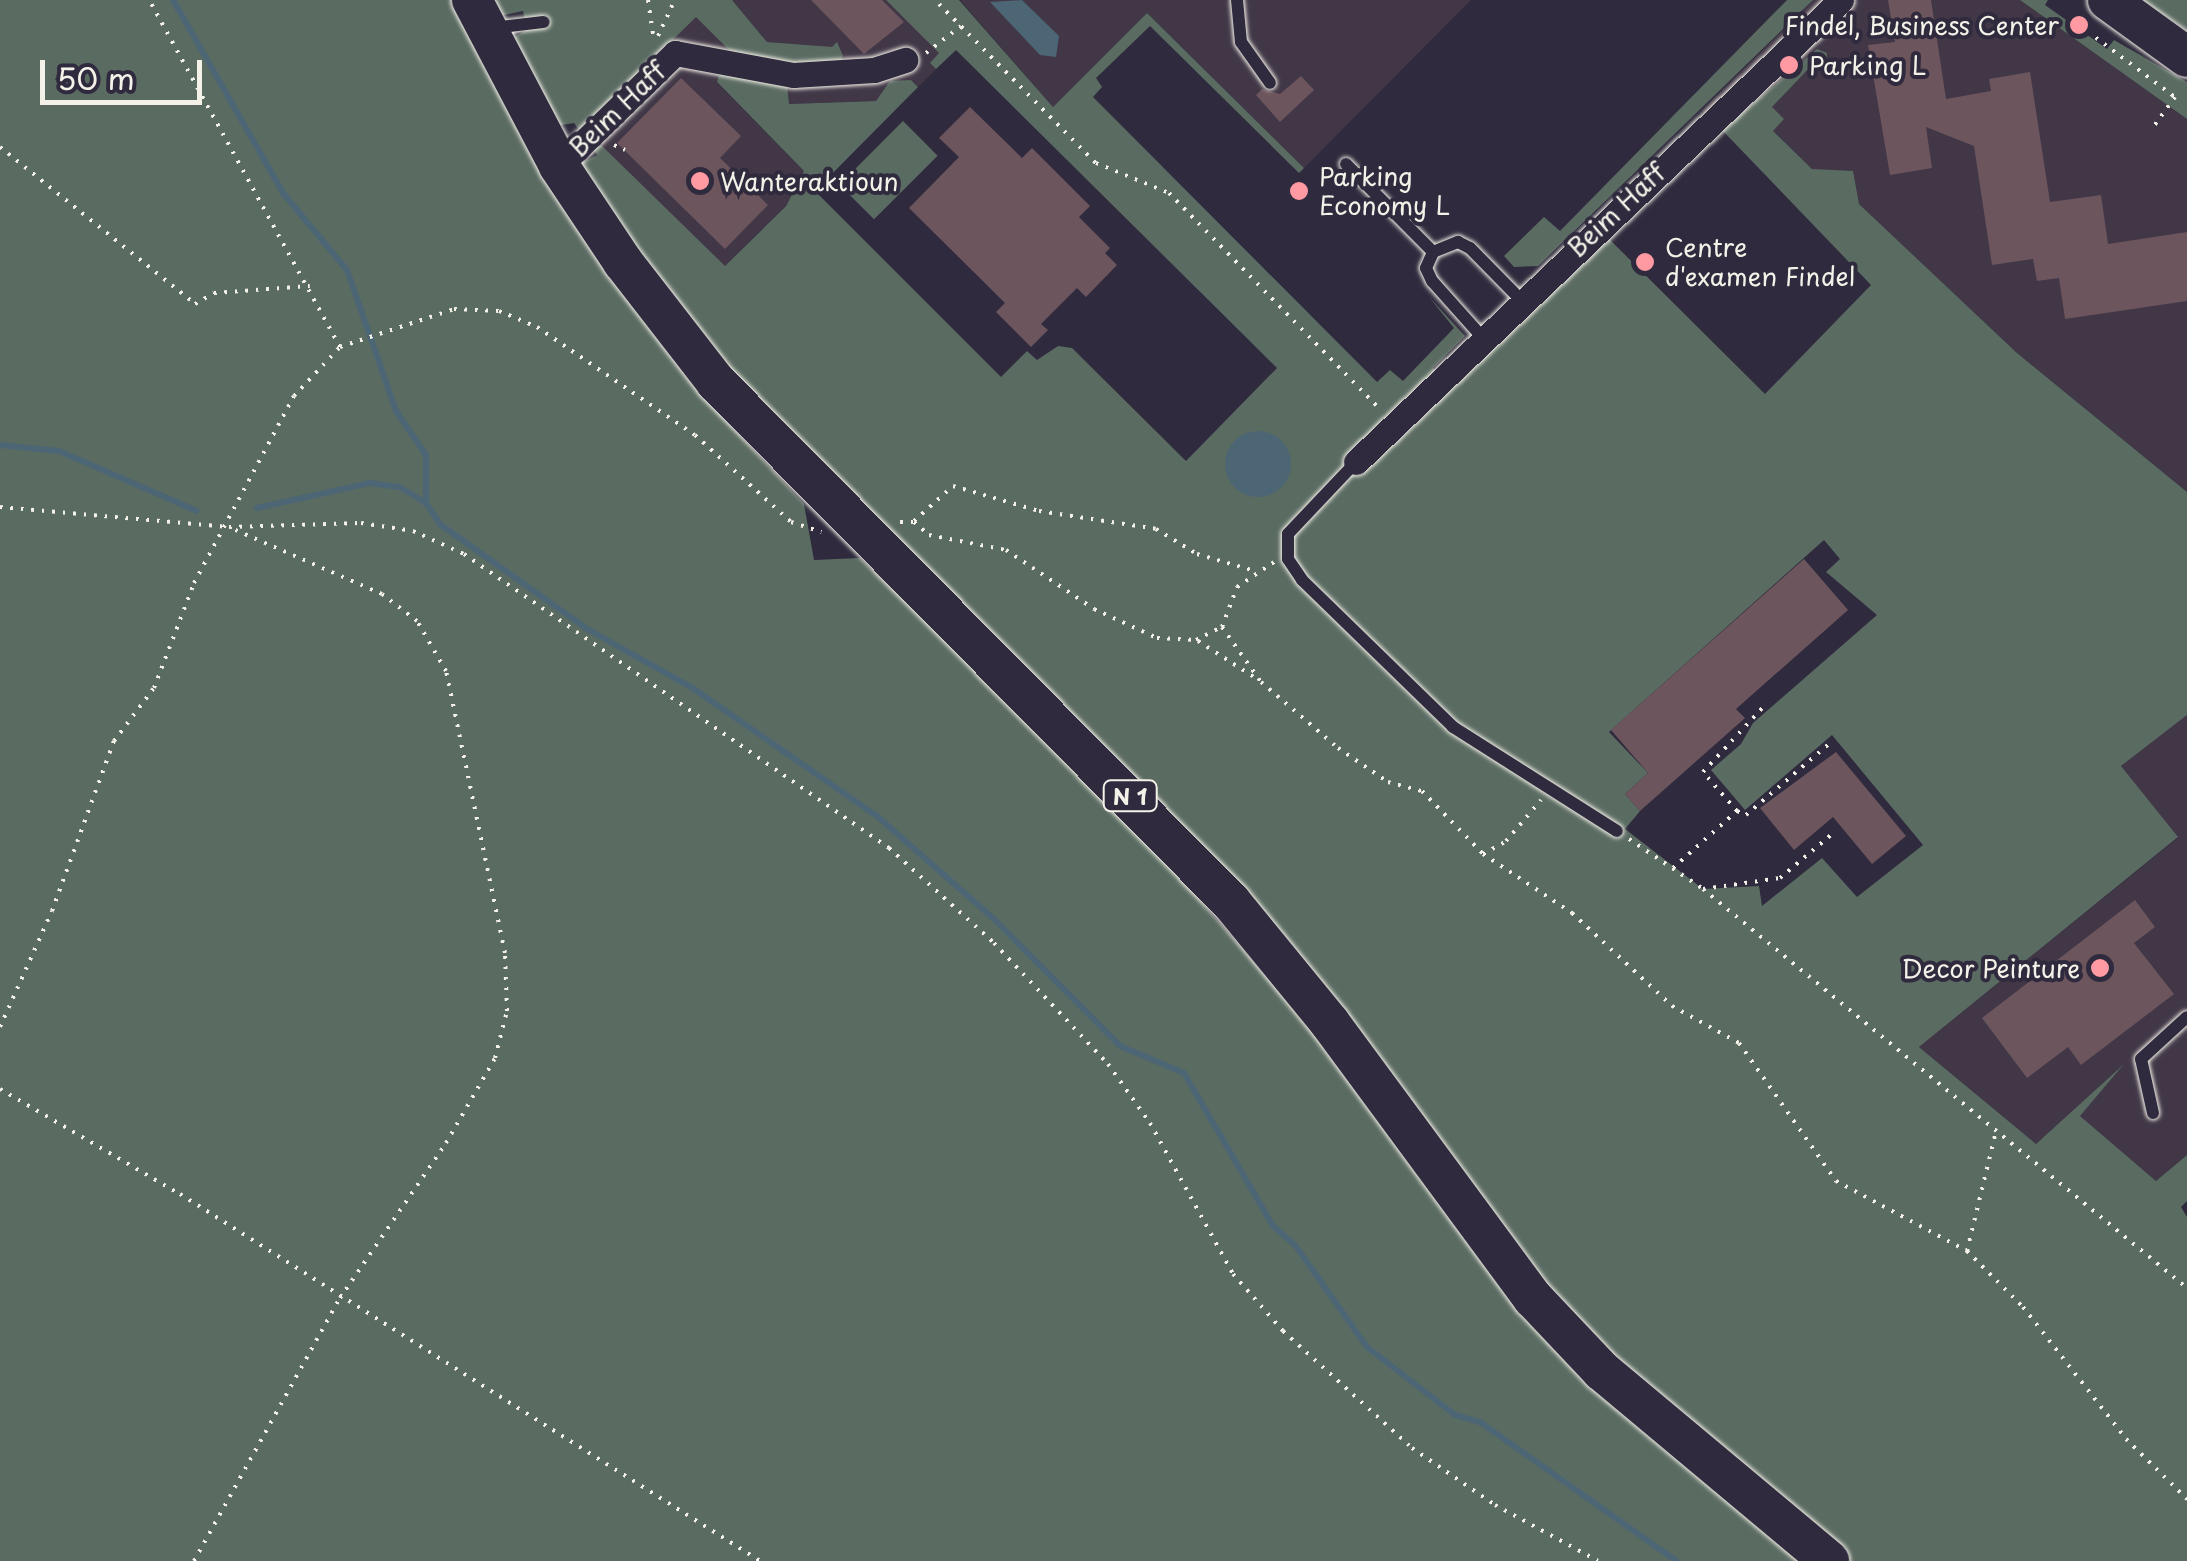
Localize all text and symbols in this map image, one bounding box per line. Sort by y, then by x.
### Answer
place label: Findel, Business Center [1781,10,2059,40]
marker: Findel, Business Center [2068,14,2090,36]
scale bar [45,40,208,102]
place label: Parking L [1809,50,1925,80]
marker: Parking L [1778,54,1800,76]
text: 50 m [57,55,135,100]
street label: Beim Haff [562,56,672,162]
street label: Beim Haff [1561,157,1671,263]
place label: Parking Economy L [1319,162,1450,221]
place label: Wanteraktioun [720,166,898,196]
marker: Wanteraktioun [689,170,711,192]
marker: Parking Economy L [1288,180,1310,202]
place label: Centre d'examen Findel [1665,233,1855,292]
marker: Centre d'examen Findel [1634,251,1656,273]
road number: N 1 [1100,779,1160,813]
place label: Decor Peinture [1899,953,2080,983]
marker: Decor Peinture [2089,957,2111,979]

